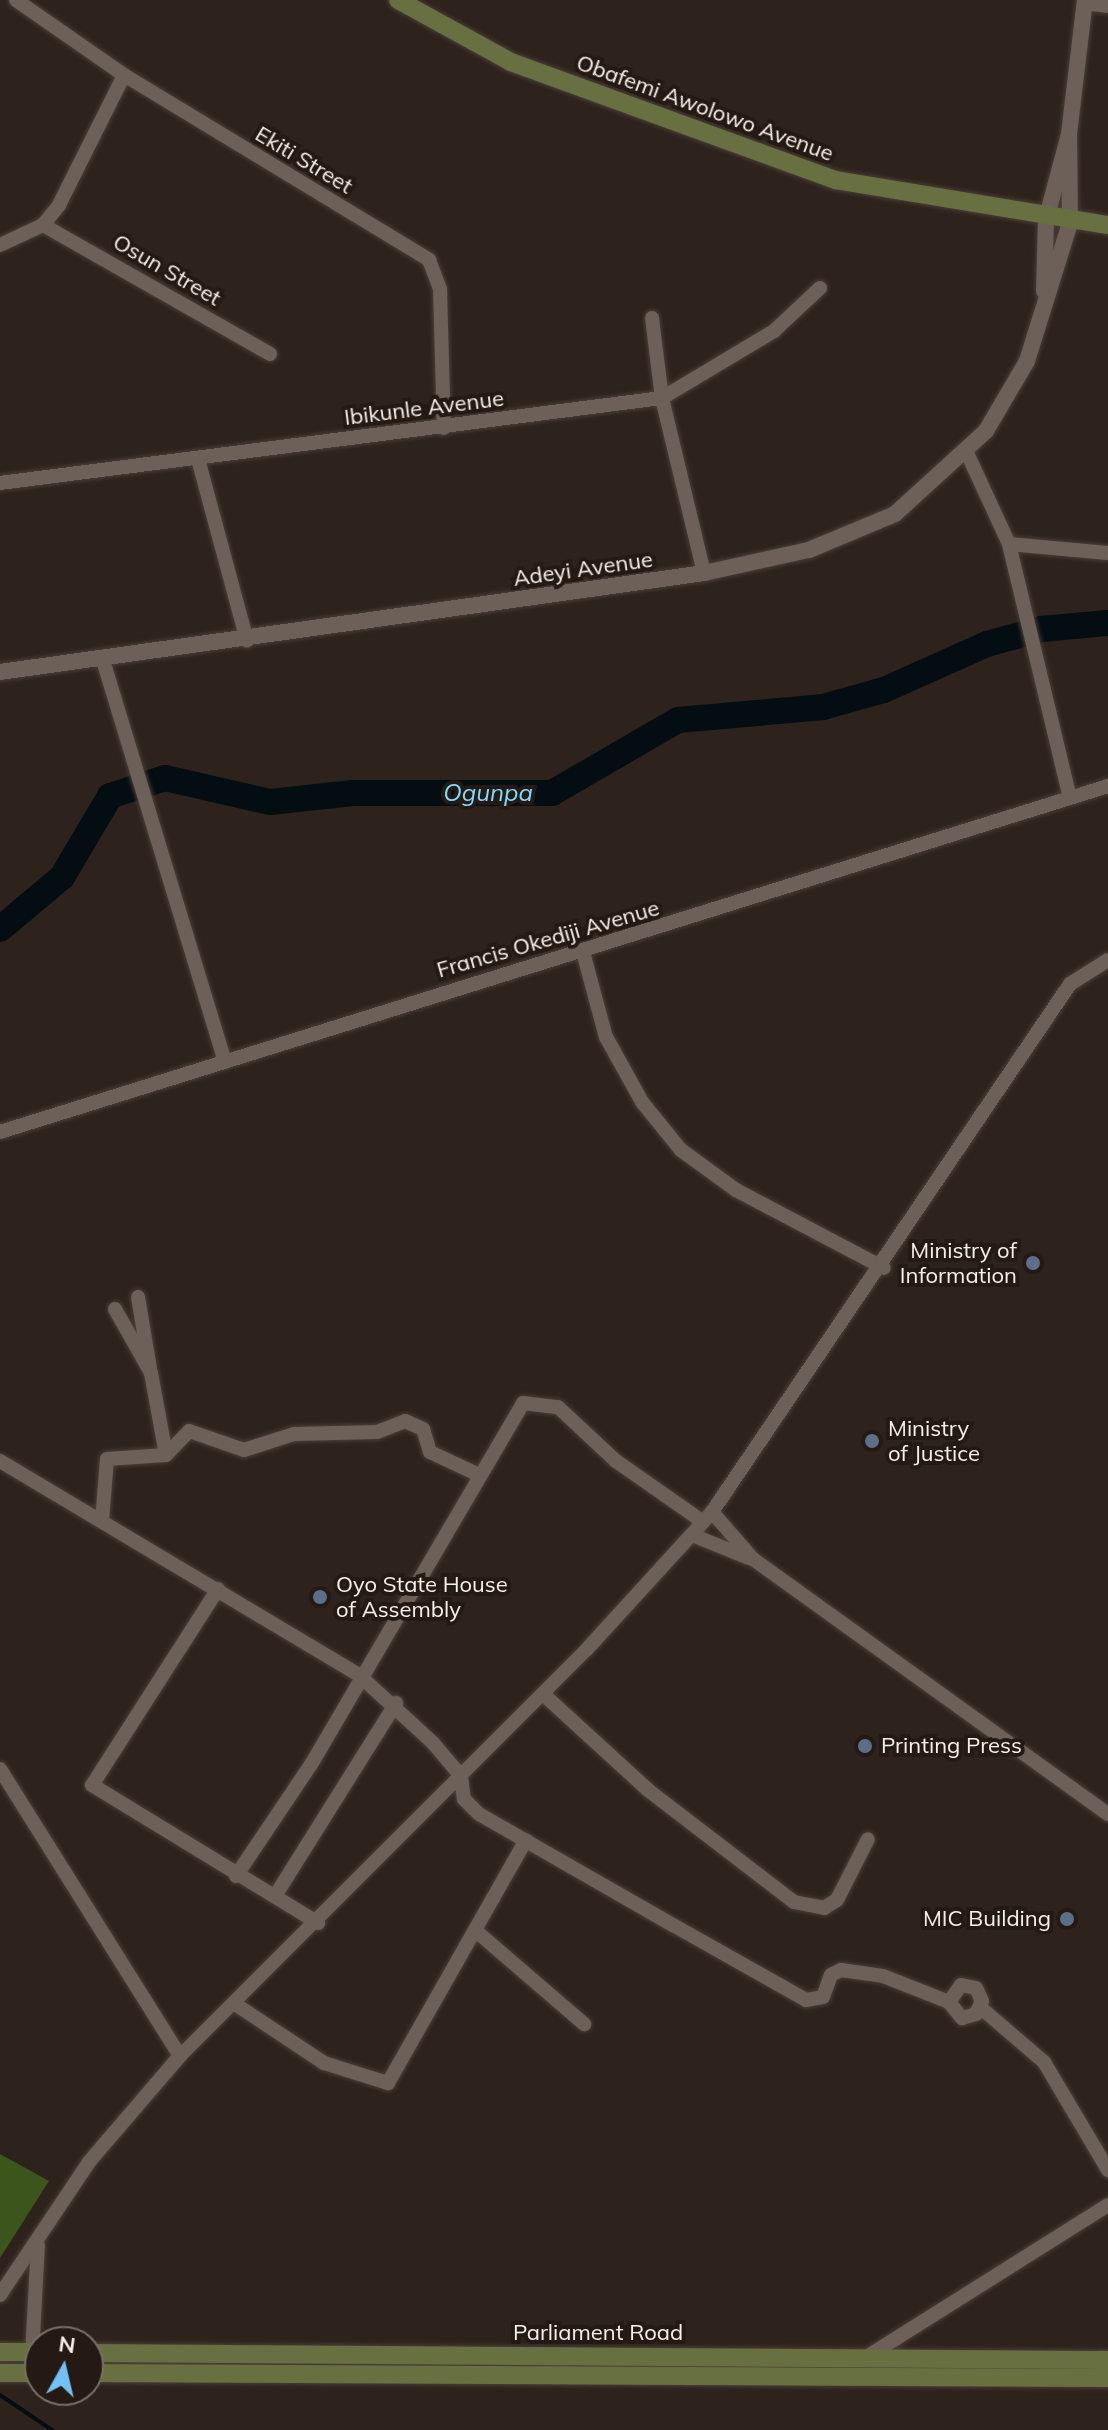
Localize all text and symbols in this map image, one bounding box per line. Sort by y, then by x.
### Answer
street label: Obafemi Awolowo Avenue [573,49,837,167]
street label: Ekiti Street [250,121,358,199]
street label: Osun Street [108,229,226,311]
street label: Ibikunle Avenue [343,385,505,431]
street label: Adeyi Avenue [512,546,654,592]
water label: Ogunpa [443,779,533,807]
street label: Francis Okediji Avenue [434,895,662,983]
place label: Ministry of Information [900,1237,1017,1288]
marker: Ministry of Information [1024,1254,1042,1272]
place label: Ministry of Justice [888,1415,980,1466]
marker: Ministry of Justice [863,1432,881,1450]
place label: Oyo State House of Assembly [336,1571,508,1622]
marker: Oyo State House of Assembly [311,1588,329,1606]
place label: Printing Press [881,1733,1022,1759]
marker: Printing Press [856,1737,874,1755]
place label: MIC Building [923,1906,1051,1932]
marker: MIC Building [1058,1910,1076,1928]
street label: Parliament Road [513,2320,683,2346]
north arrow [24,2326,104,2406]
text: N [57,2329,77,2359]

